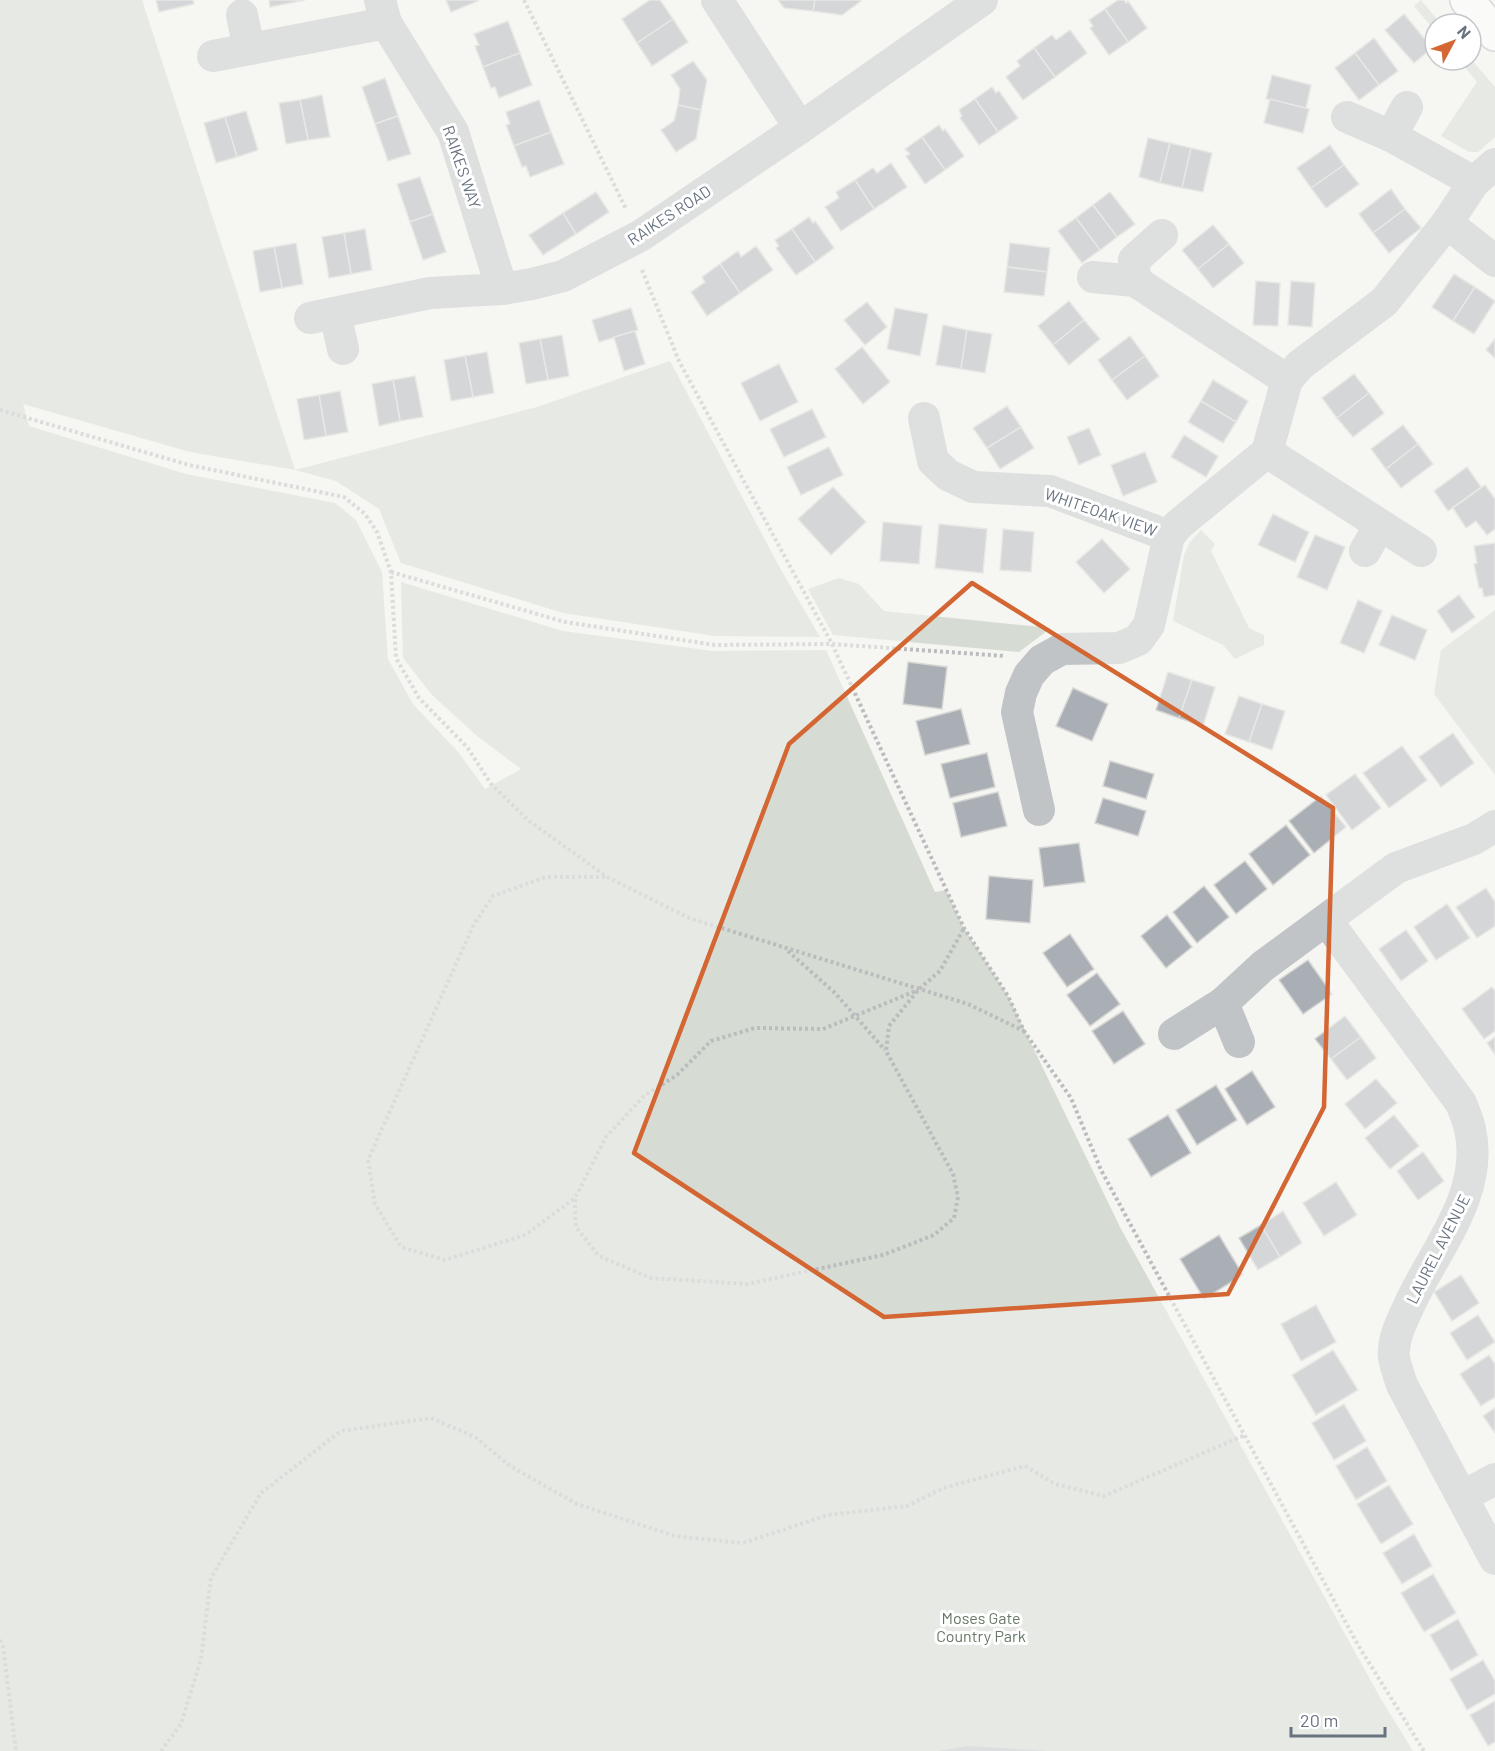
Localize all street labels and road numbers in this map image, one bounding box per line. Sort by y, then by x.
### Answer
street label: RAIKES WAY [439,123,486,211]
street label: RAIKES ROAD [623,181,714,249]
street label: WHITEOAK VIEW [1042,483,1160,540]
street label: LAUREL AVENUE [1402,1191,1473,1307]

